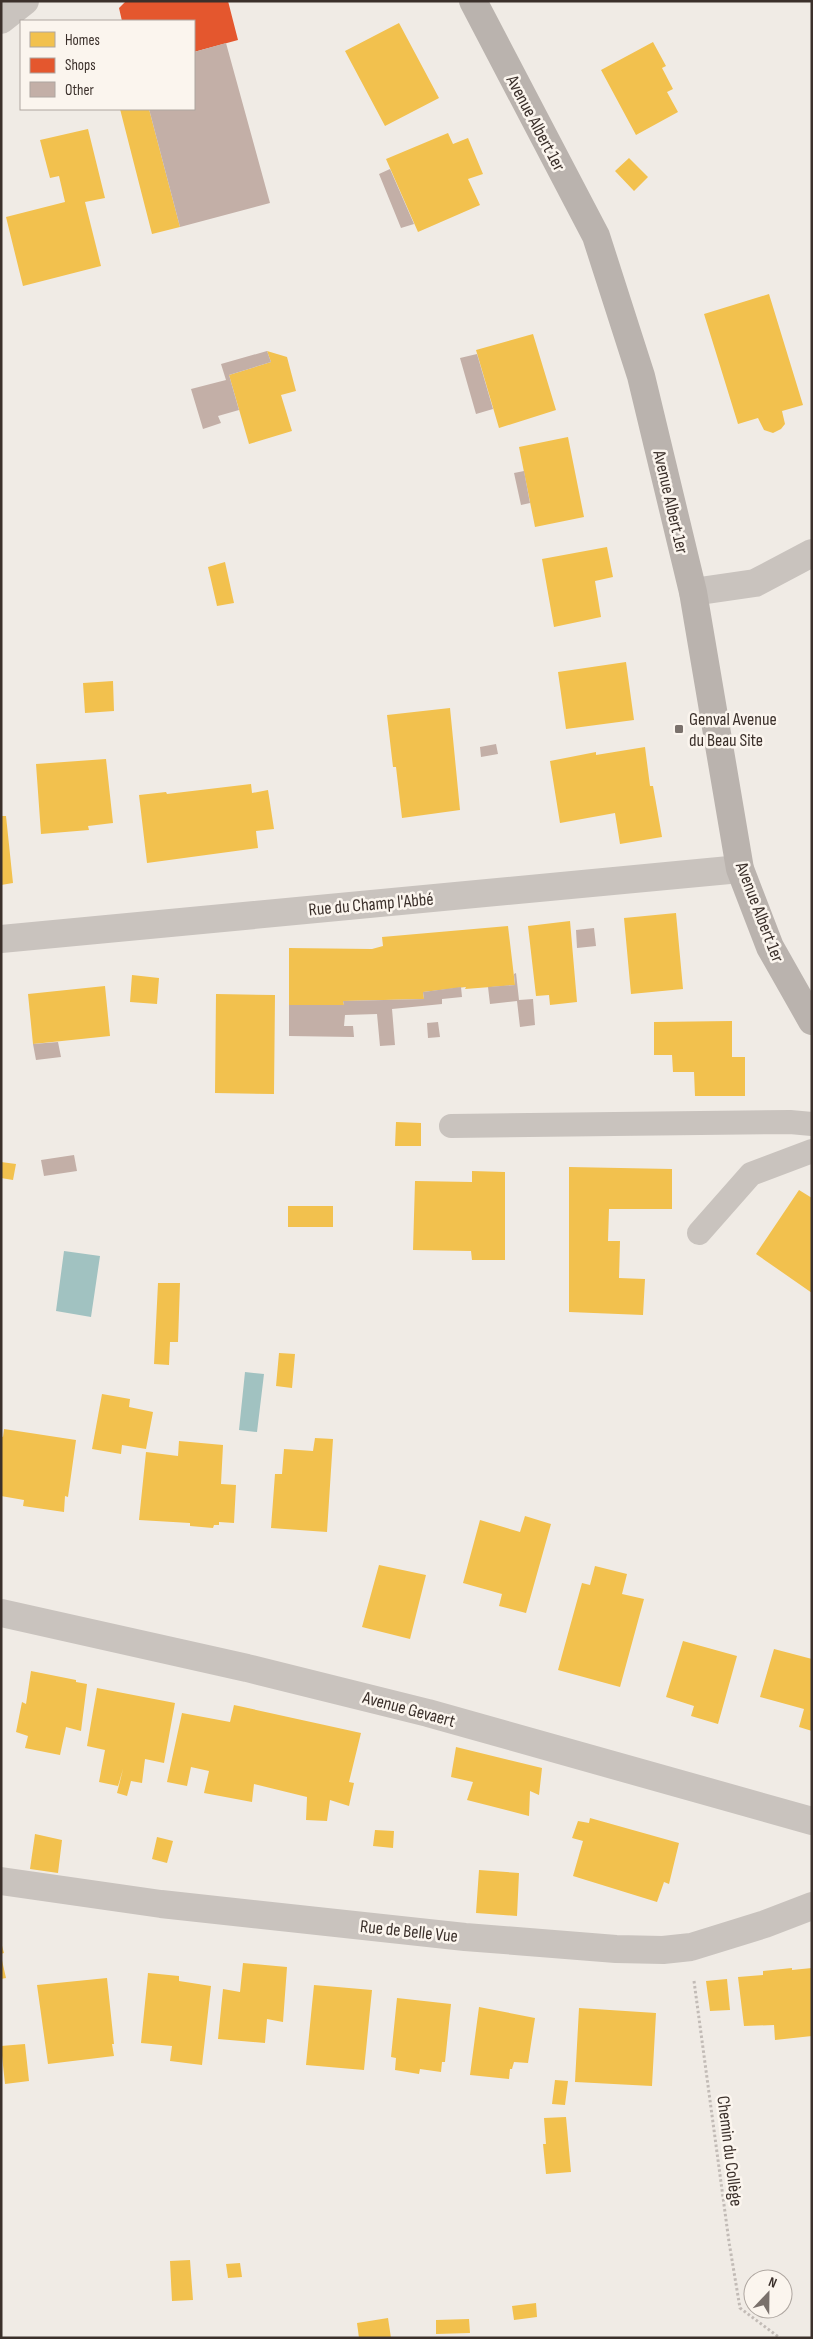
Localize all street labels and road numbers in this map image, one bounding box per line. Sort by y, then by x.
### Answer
street label: Avenue Albert 1er [501,71,570,175]
street label: Avenue Albert 1er [648,447,693,556]
street label: Avenue Albert 1er [731,858,788,965]
street label: Rue du Champ l'Abbé [308,889,434,920]
street label: Avenue Gevaert [359,1687,458,1732]
street label: Rue de Belle Vue [359,1916,459,1947]
street label: Chemin du Collège [712,2095,747,2208]

